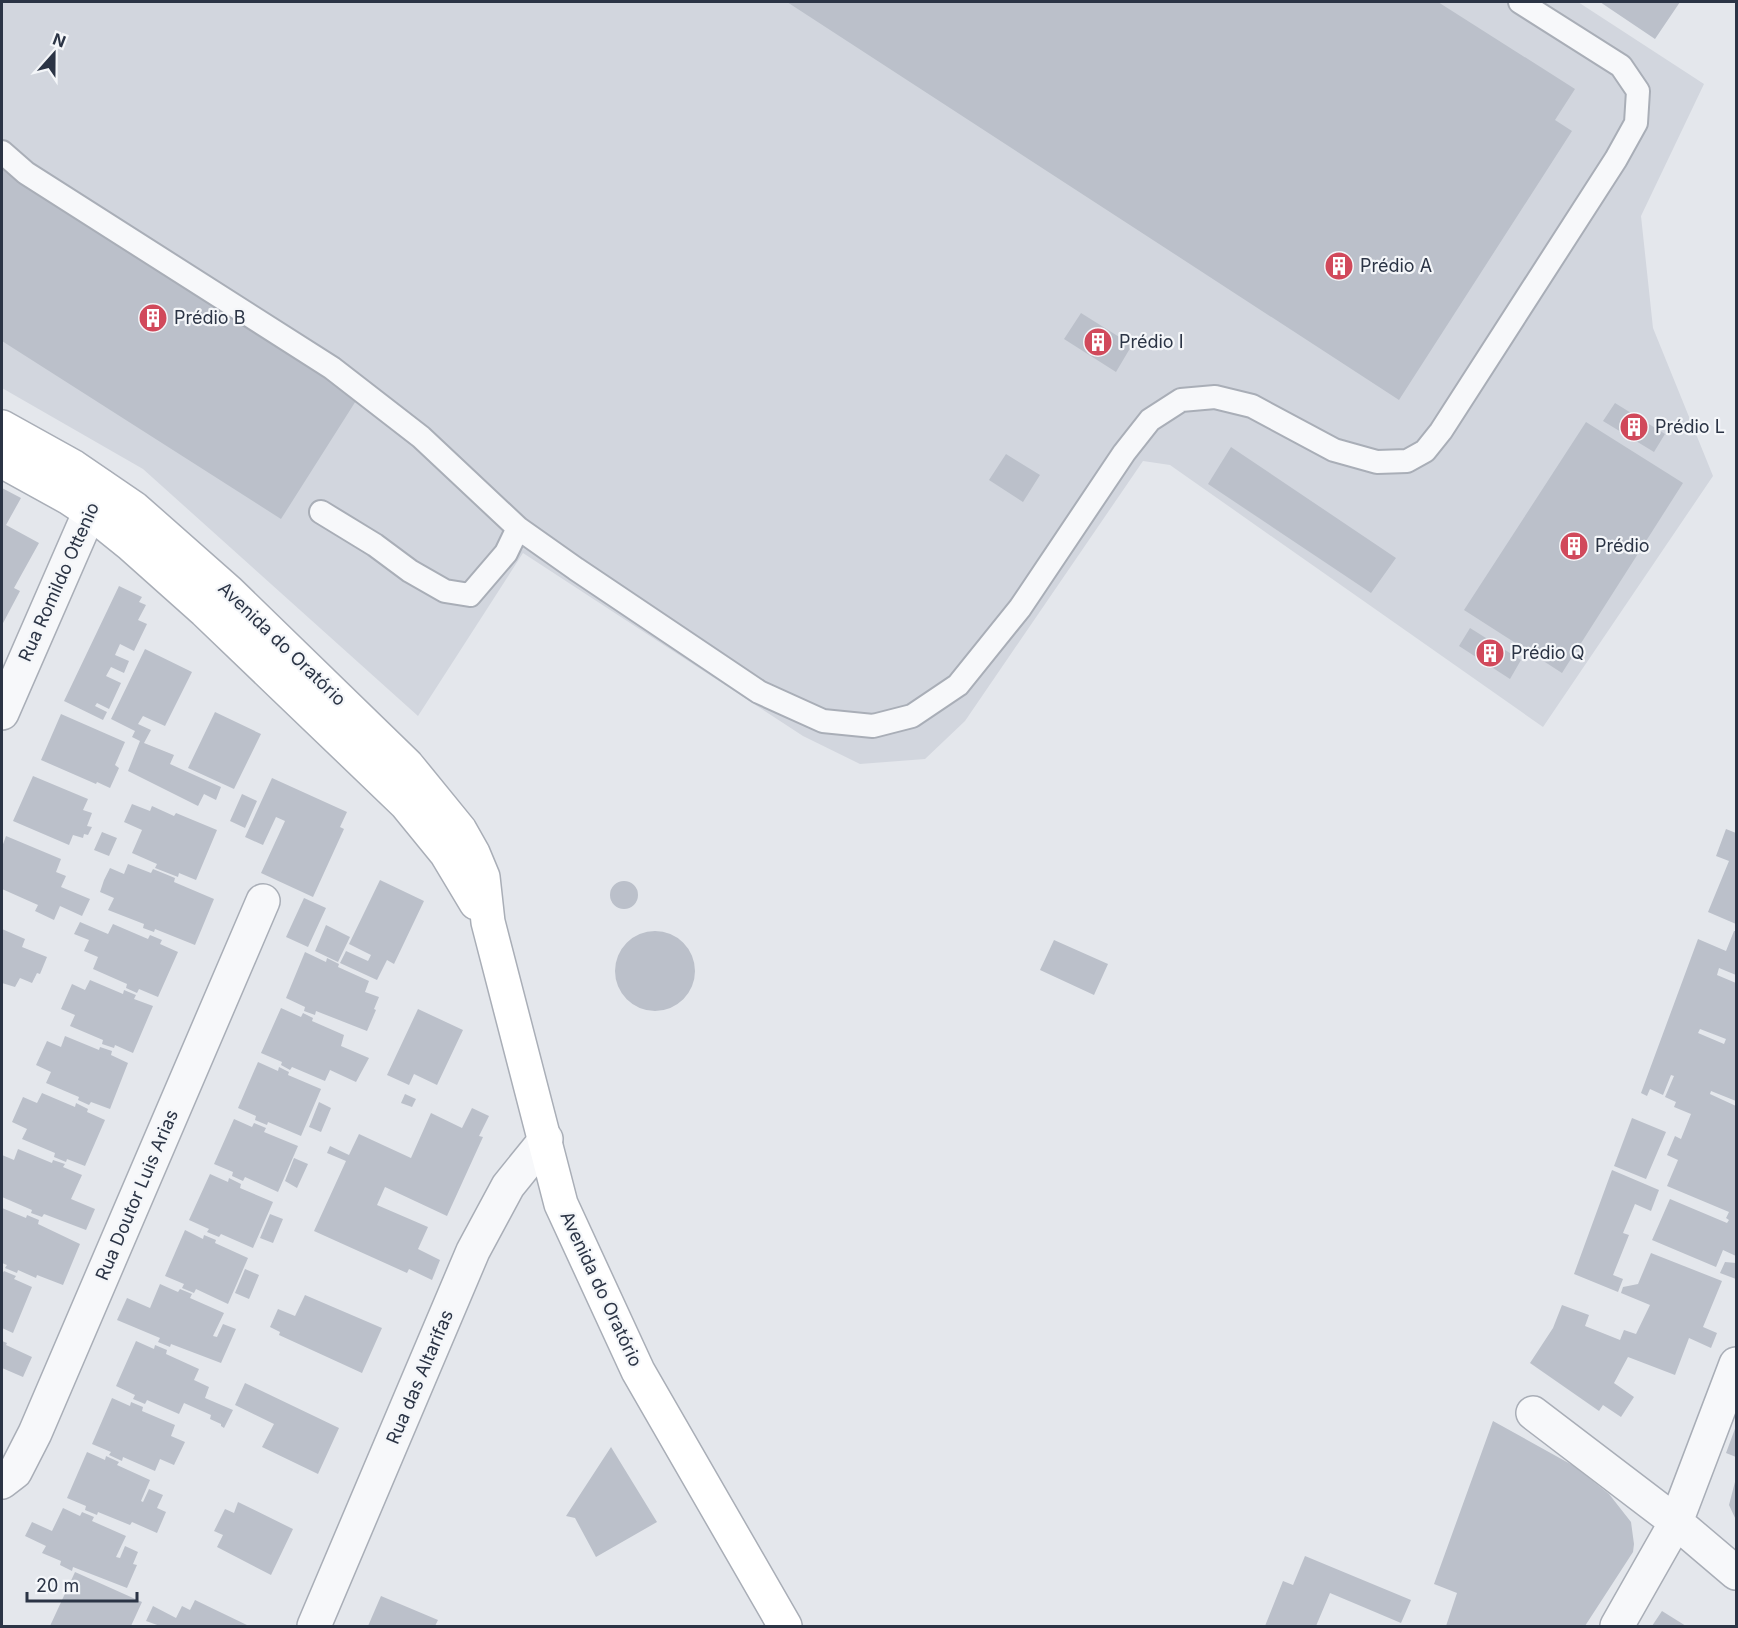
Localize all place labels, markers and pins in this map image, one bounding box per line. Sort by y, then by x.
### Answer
building icon: Prédio A [1323,250,1355,282]
place label: Prédio A [1360,255,1432,276]
building icon: Prédio B [137,302,169,334]
place label: Prédio B [174,307,245,328]
building icon: Prédio I [1082,326,1114,358]
place label: Prédio I [1119,331,1184,352]
building icon: Prédio L [1618,411,1650,443]
place label: Prédio L [1655,416,1725,437]
building icon: Prédio [1558,530,1590,562]
place label: Prédio [1595,535,1650,556]
building icon: Prédio Q [1474,637,1506,669]
place label: Prédio Q [1511,642,1584,663]

